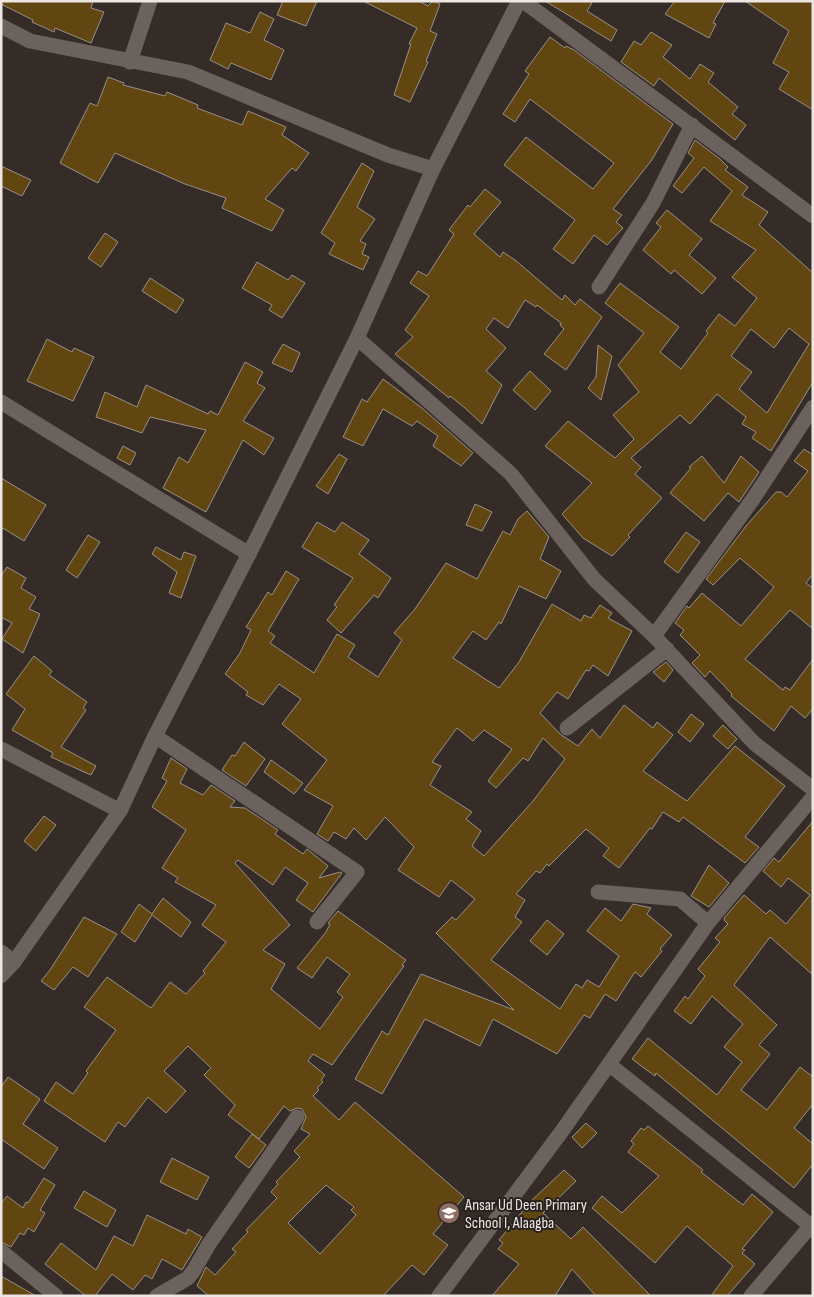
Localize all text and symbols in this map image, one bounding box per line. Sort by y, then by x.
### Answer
place label: Ansar Ud Deen Primary School I, Alaagba [464,1196,587,1233]
school or university icon: Ansar Ud Deen Primary School I, Alaagba [437,1201,461,1225]

